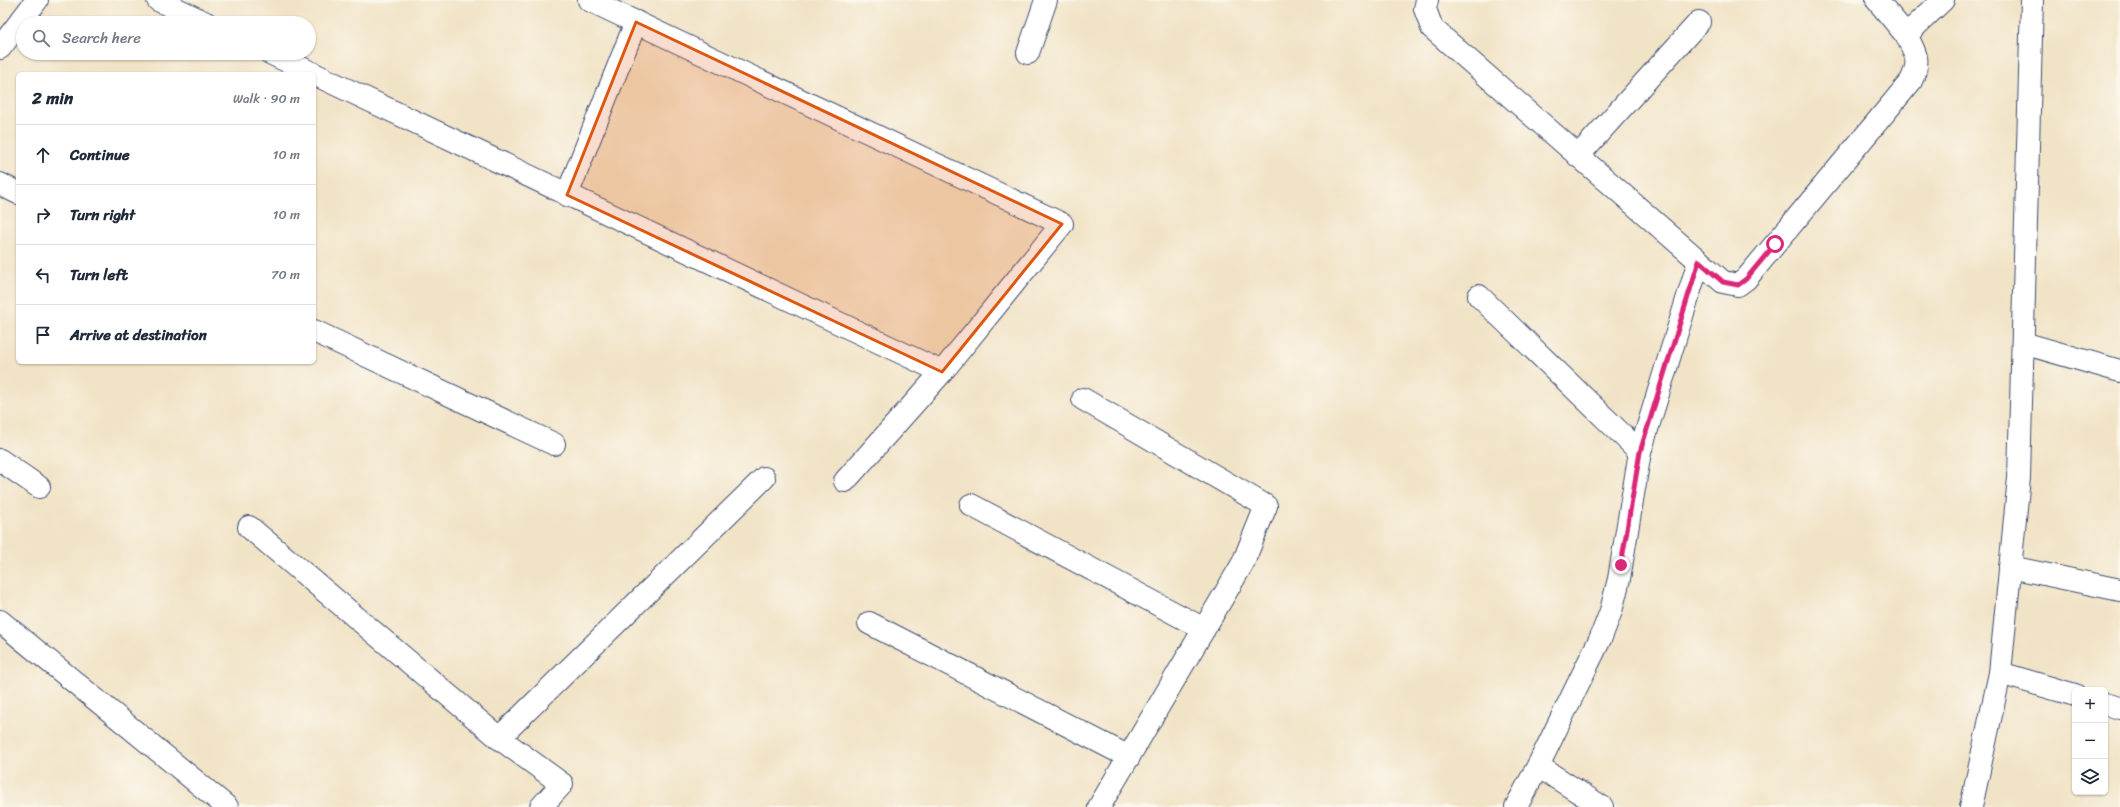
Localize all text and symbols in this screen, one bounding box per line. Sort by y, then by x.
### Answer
search box [16,16,316,60]
text: Search here [62,25,141,51]
icon: search [30,27,52,49]
text: 2 min [32,83,73,113]
text: Walk · 90 m [233,87,300,110]
text: Continue [70,142,130,168]
text: 10 m [273,143,300,166]
icon: ahead [32,144,54,166]
text: Turn right [70,202,135,228]
text: 10 m [273,203,300,226]
icon: right [32,204,54,226]
route start [1766,235,1784,253]
text: Turn left [70,262,128,288]
text: 70 m [271,263,300,286]
icon: left [32,264,54,286]
text: Arrive at destination [70,322,207,348]
icon: arrive [32,324,54,346]
route end [1612,556,1630,574]
map controls [2072,687,2108,795]
button: + [2072,687,2108,723]
button: − [2072,723,2108,759]
button: layers [2072,759,2108,795]

